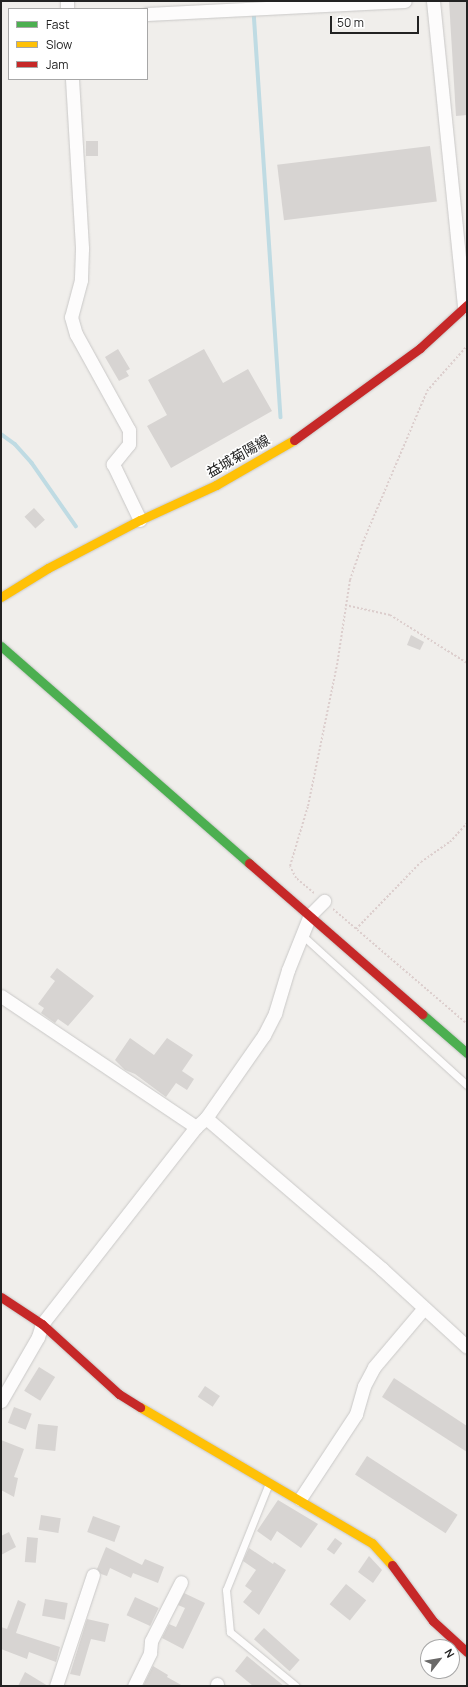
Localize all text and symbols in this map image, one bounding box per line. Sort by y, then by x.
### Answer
legend [8,8,148,80]
scale bar [332,8,421,34]
text: 50 m [337,14,364,31]
text: Fast [46,16,70,33]
text: Slow [46,36,72,53]
text: Jam [46,56,68,73]
street label: 益城菊陽線 [203,431,273,481]
north arrow [420,1639,460,1679]
text: N [441,1646,458,1660]

